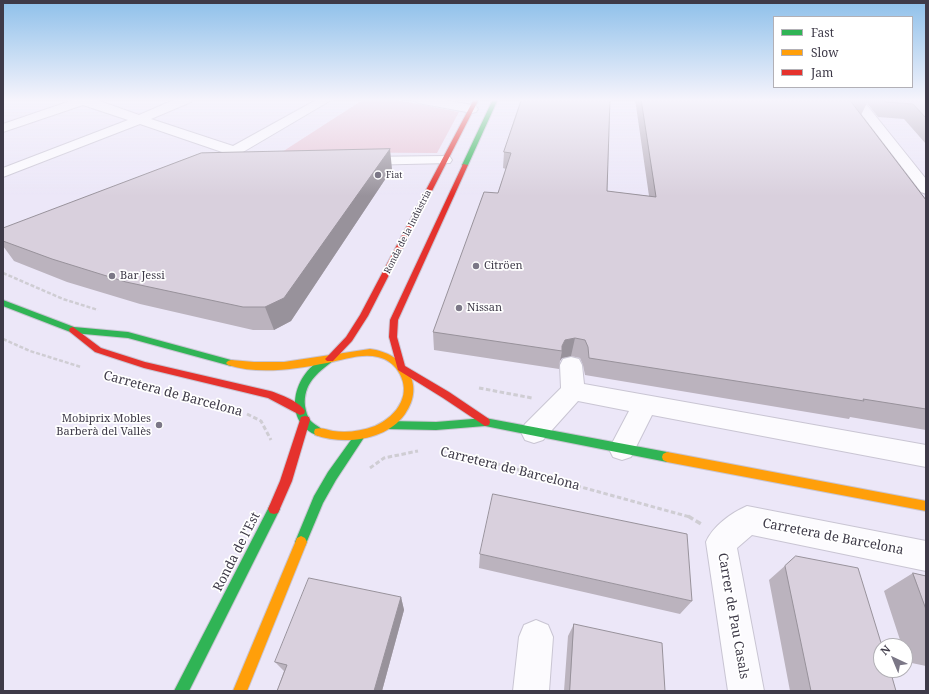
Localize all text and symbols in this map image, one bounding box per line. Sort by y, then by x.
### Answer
legend [773,16,913,88]
text: Fast [811,24,834,41]
text: Slow [811,44,839,61]
text: Jam [811,64,833,81]
marker: Fiat [373,170,383,180]
place label: Fiat [386,170,402,180]
street label: Ronda de la Indústria [382,188,434,276]
place label: Citröen [484,259,523,273]
marker: Citröen [471,261,481,271]
place label: Bar Jessi [120,269,165,283]
marker: Bar Jessi [107,271,117,281]
place label: Nissan [467,301,502,315]
marker: Nissan [454,303,464,313]
street label: Carretera de Barcelona [102,368,244,420]
place label: Mobiprix Mobles Barberà del Vallès [56,412,151,438]
marker: Mobiprix Mobles Barberà del Vallès [154,420,164,430]
street label: Carretera de Barcelona [439,444,581,494]
street label: Ronda de l'Est [210,510,264,594]
street label: Carretera de Barcelona [761,516,905,558]
street label: Carrer de Pau Casals [714,552,752,680]
north arrow [873,638,913,678]
text: N [877,641,893,658]

